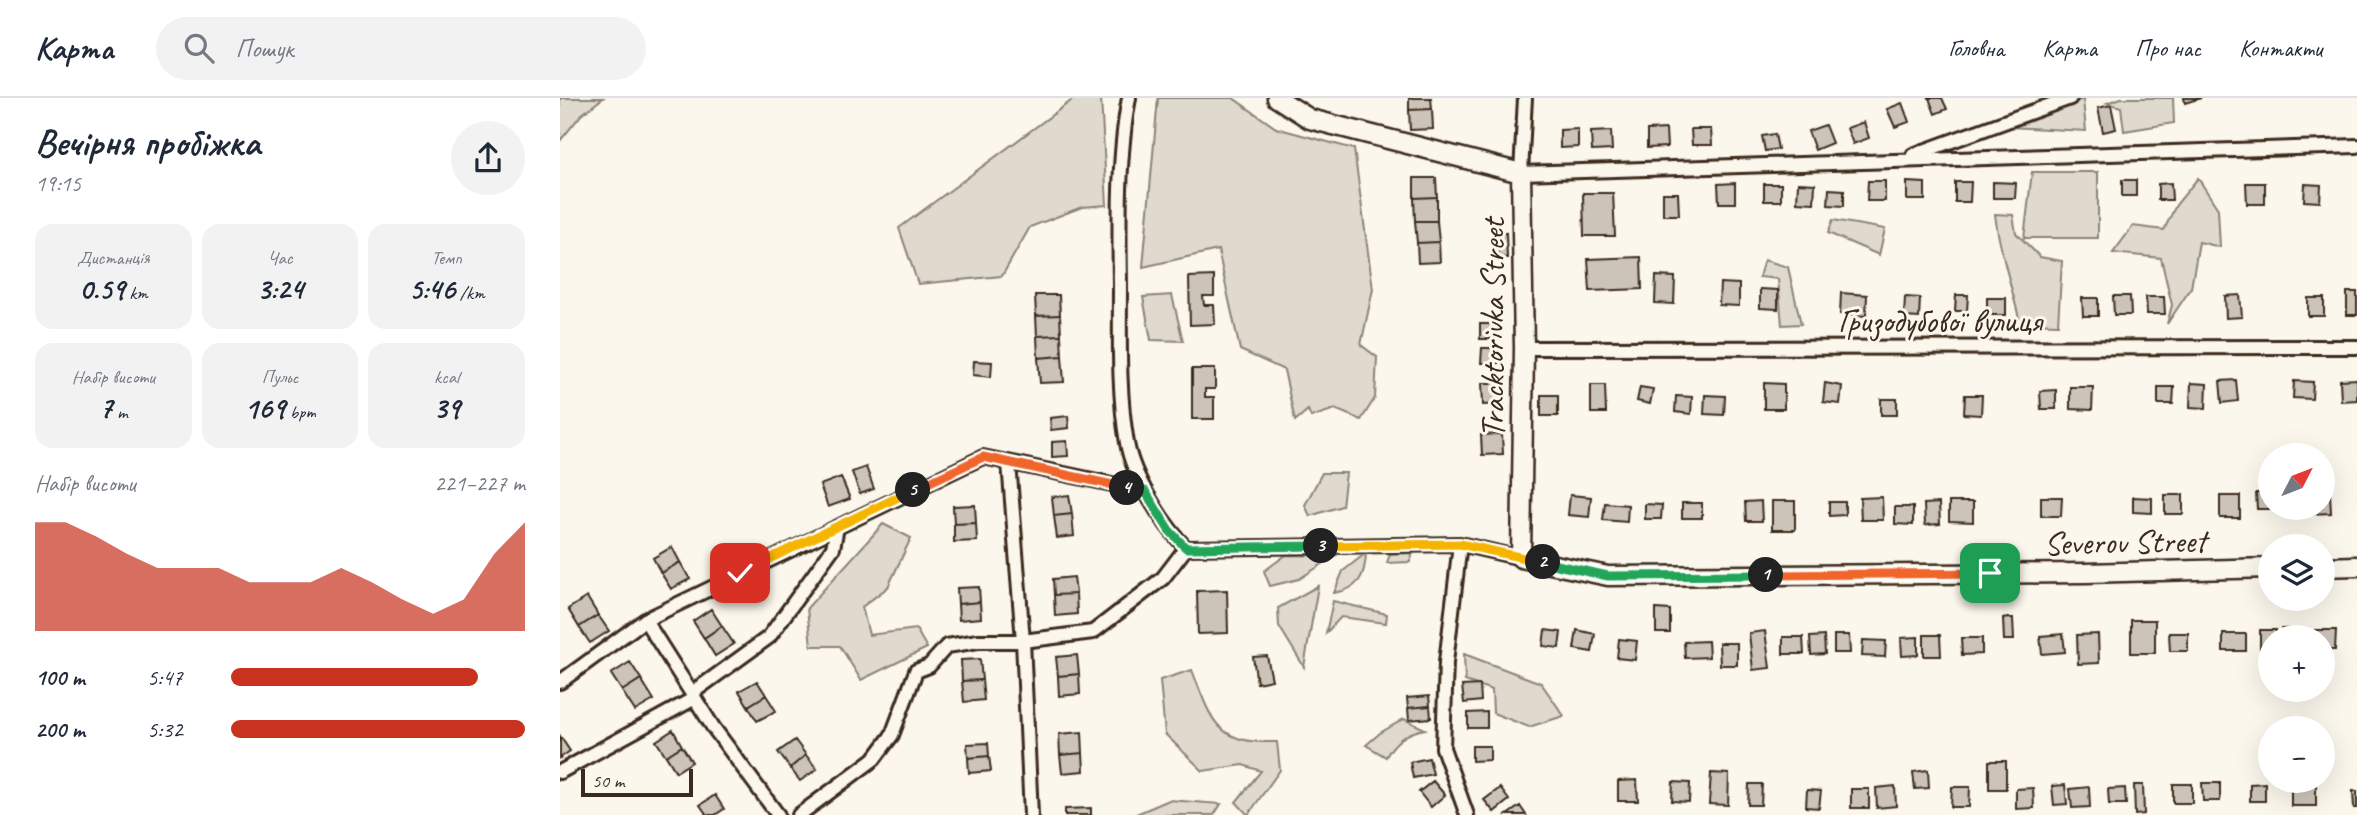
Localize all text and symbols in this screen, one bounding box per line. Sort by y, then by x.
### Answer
search box [156,17,646,80]
text: Карта [35,27,114,69]
icon: search [180,29,218,67]
text: Пошук [236,32,294,65]
text: Головна [1948,33,2004,63]
text: Карта [2042,33,2097,63]
text: Про нас [2135,33,2201,63]
text: Контакти [2239,33,2322,63]
text: Вечірня пробіжка [35,119,260,166]
button: share [451,121,525,195]
text: 19:15 [35,169,81,198]
street label: Tracktorivka Street [1472,215,1514,438]
text: Дистанція [77,246,150,270]
text: Час [267,246,293,270]
text: Темп [431,246,462,270]
text: 0.59 [79,270,125,308]
text: 3:24 [257,270,303,308]
text: 5:46 [409,270,455,308]
text: km [125,281,148,305]
text: /km [455,281,485,305]
street label: Гризодубової вулиця [1838,300,2045,342]
text: Набір висоти [72,365,155,389]
text: Пульс [262,365,298,389]
text: kcal [434,365,459,389]
text: 7 [99,389,112,427]
text: 169 [244,389,285,427]
text: 39 [433,389,460,427]
text: m [112,400,128,424]
text: bpm [285,400,316,424]
north arrow [2258,443,2334,520]
map controls [2258,443,2335,793]
text: Набір висоти [35,469,135,498]
text: 221–227 m [434,469,525,498]
pin: 4 [1110,470,1144,506]
pin: 5 [896,472,930,508]
text: 4 [1122,475,1131,499]
text: 5 [908,477,917,501]
street label: Severov Street [2044,520,2210,564]
pin: 3 [1304,528,1338,564]
text: 3 [1316,533,1325,557]
button: layers [2258,534,2335,611]
pin [710,543,770,603]
pin [1960,543,2020,603]
pin: 2 [1525,545,1560,580]
text: 2 [1538,549,1547,573]
icon: check [721,554,759,592]
icon: arrive [1971,554,2009,592]
pin: 1 [1748,558,1784,592]
text: 1 [1761,562,1770,586]
button: + [2258,625,2335,702]
text: 100 m [35,663,85,692]
text: 5:47 [147,663,183,692]
text: 200 m [35,715,85,744]
text: 5:32 [147,715,183,744]
button: − [2258,716,2335,793]
scale bar [581,766,693,798]
text: 50 m [592,769,624,793]

